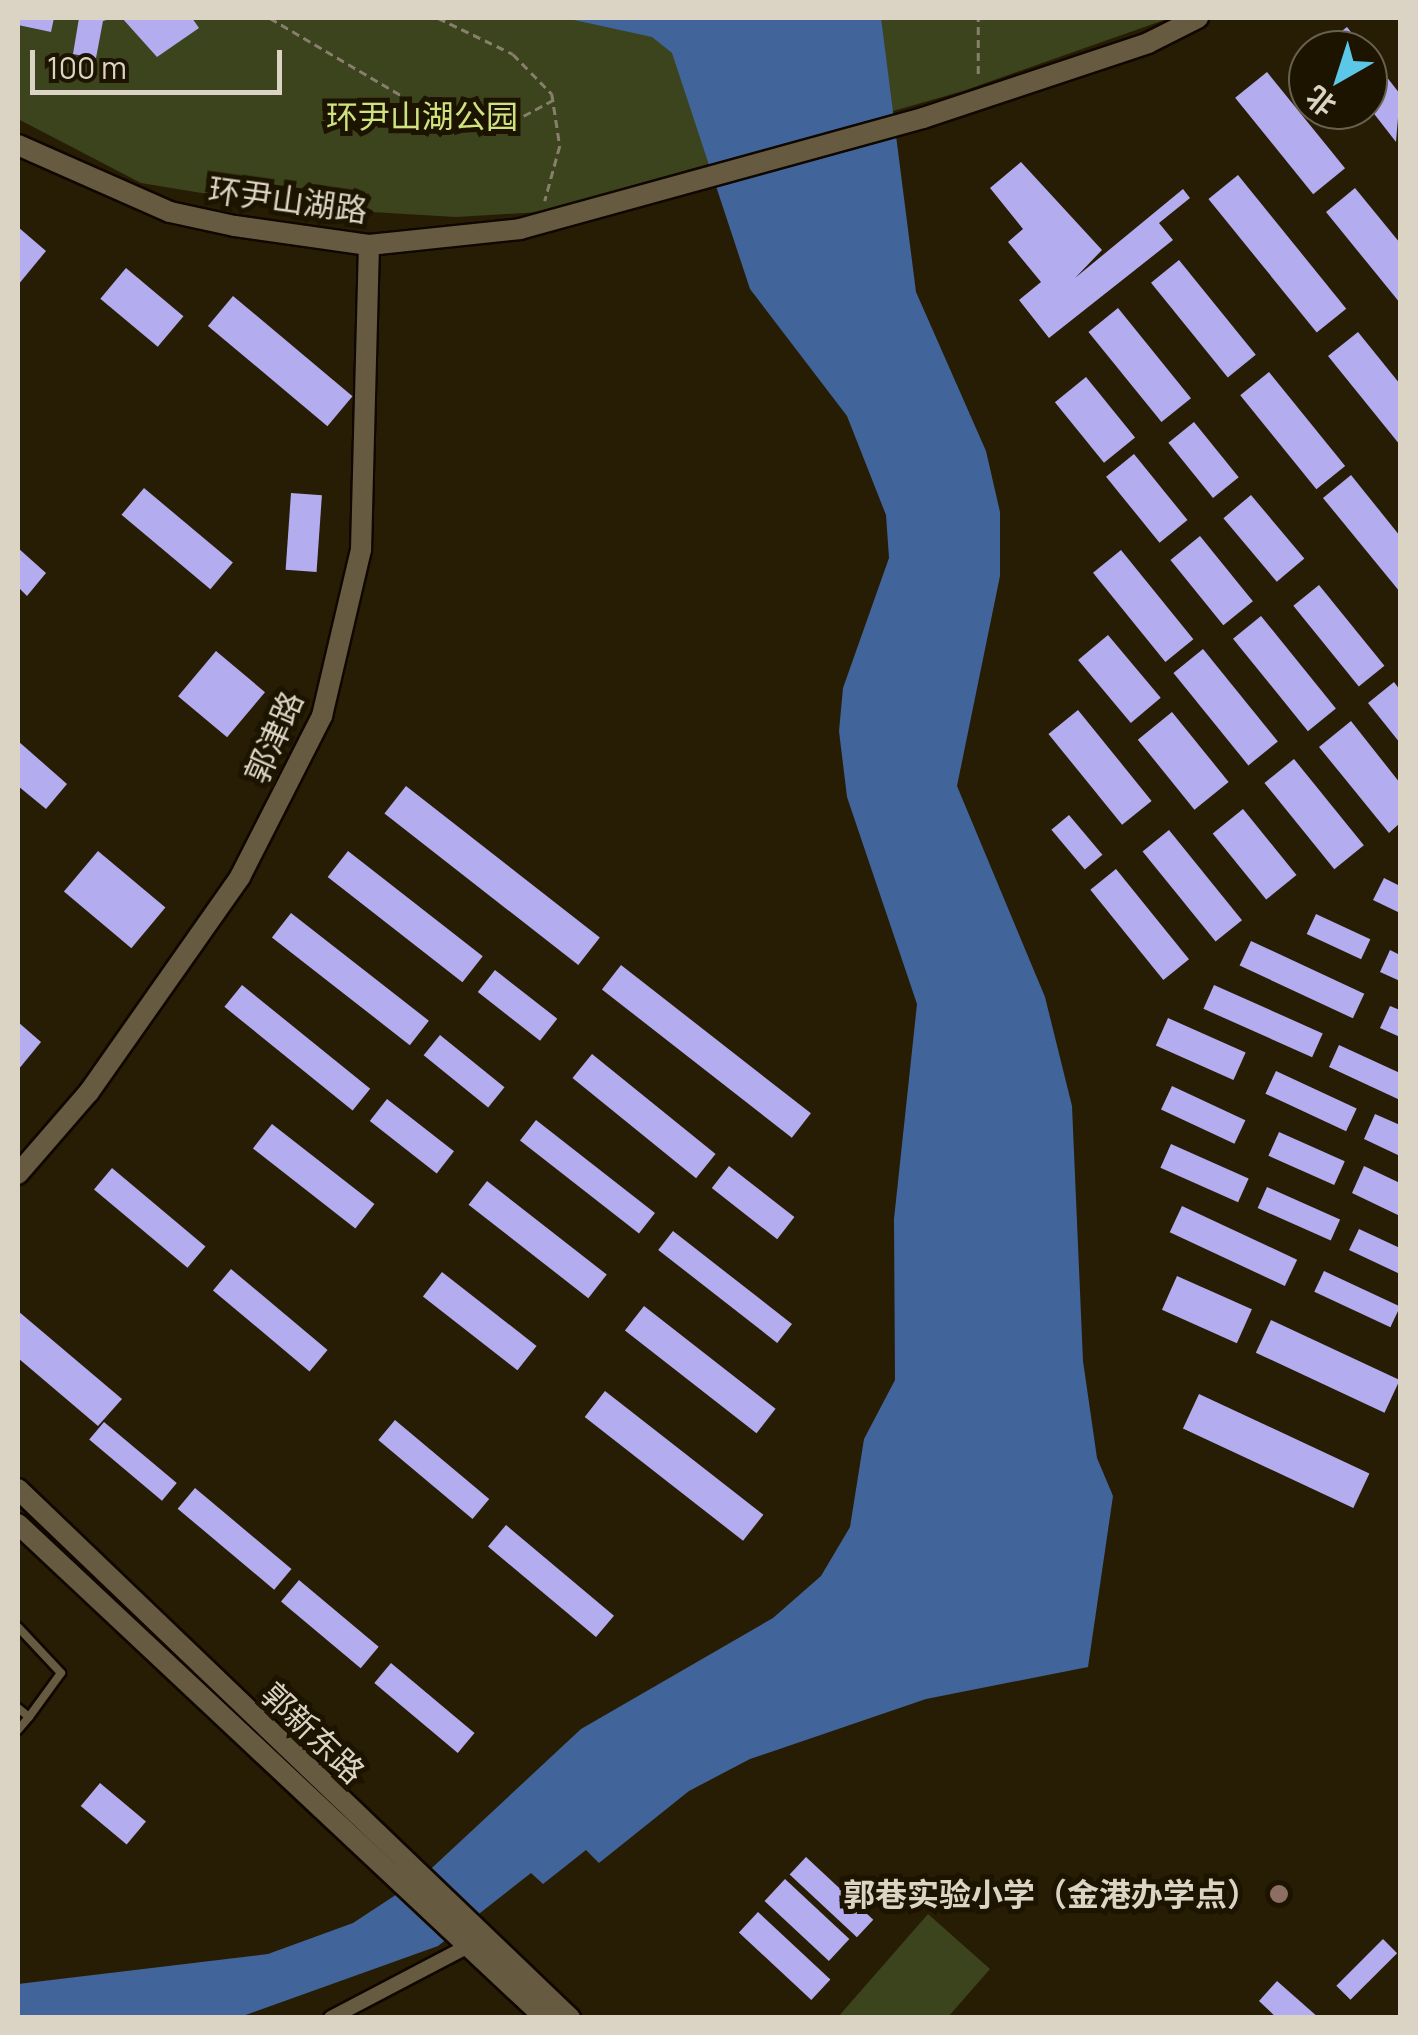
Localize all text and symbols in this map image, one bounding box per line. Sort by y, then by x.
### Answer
scale bar [35,30,288,92]
north arrow [1288,30,1388,130]
text: 100 m [47,47,127,88]
text: 北 [1298,78,1343,125]
park label: 环尹山湖公园 [326,97,518,135]
street label: 环尹山湖路 [206,170,370,230]
street label: 郭津路 [237,685,311,789]
street label: 郭新东路 [254,1675,372,1791]
place label: 郭巷实验小学（金港办学点） [843,1875,1259,1913]
marker: 郭巷实验小学（金港办学点） [1268,1883,1290,1905]

